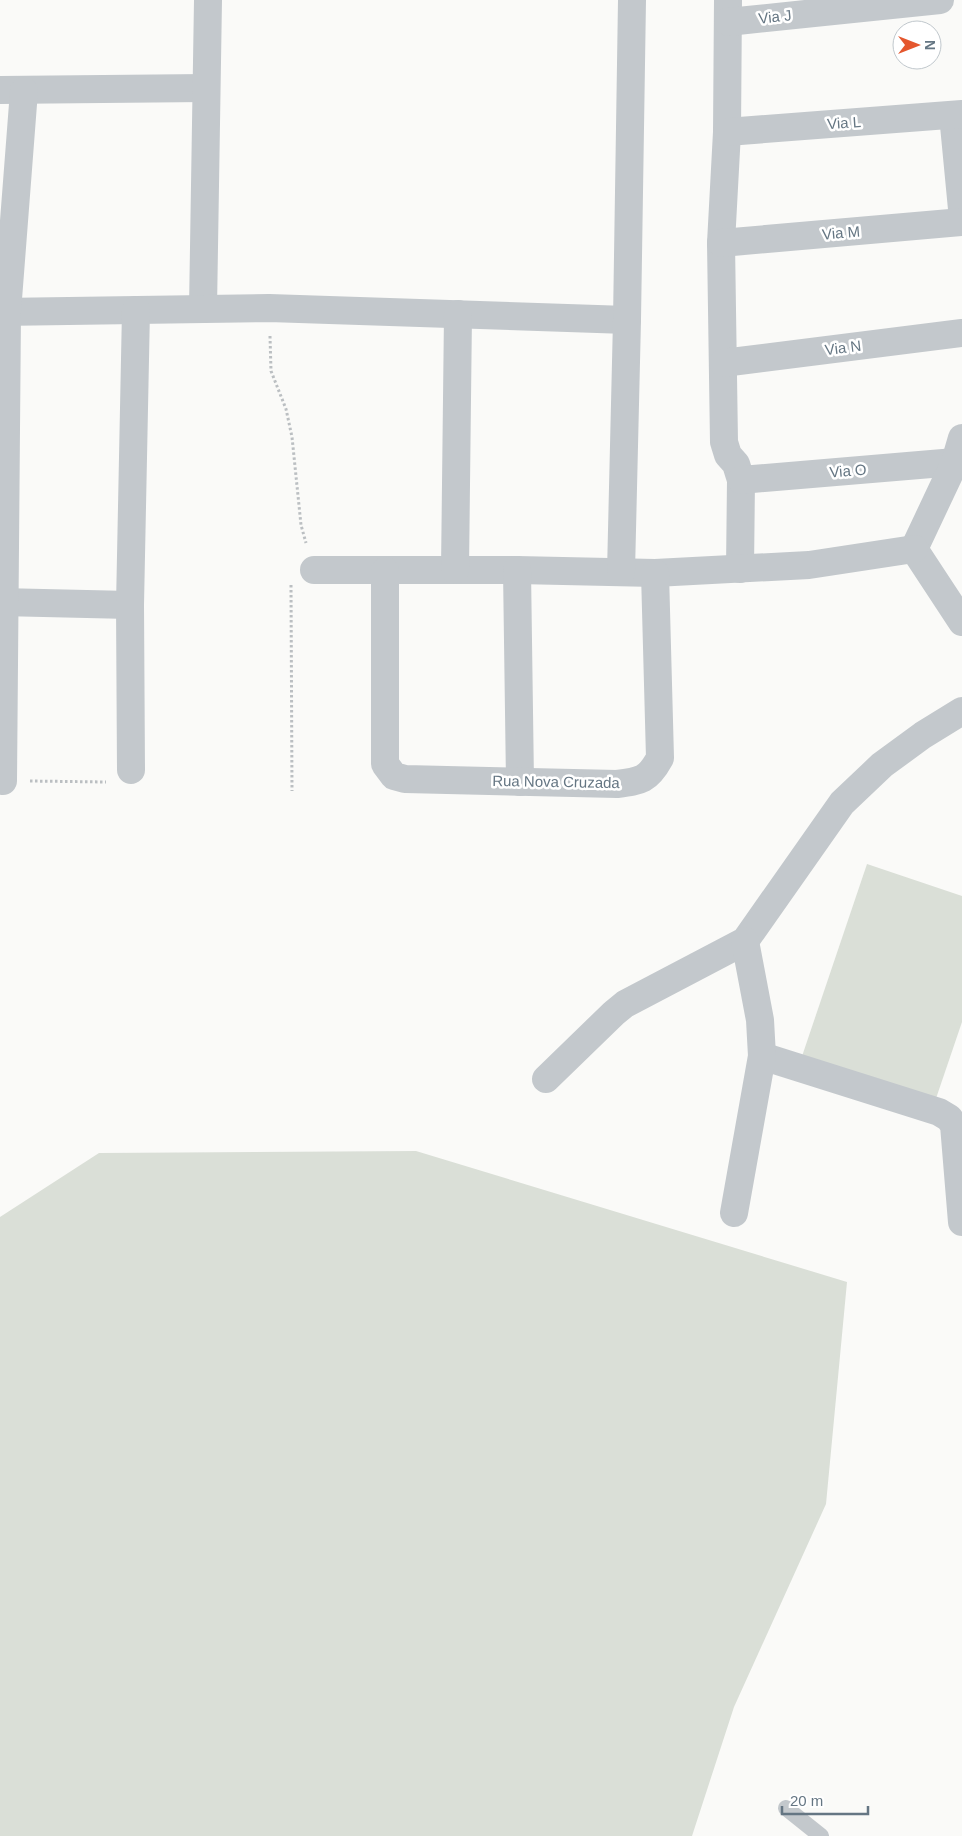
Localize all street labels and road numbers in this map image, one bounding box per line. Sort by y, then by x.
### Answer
street label: Via J [758,6,792,27]
street label: Via L [826,113,861,132]
street label: Via M [821,222,861,243]
street label: Via N [824,337,862,358]
street label: Via O [829,460,867,481]
street label: Rua Nova Cruzada [492,772,621,791]

